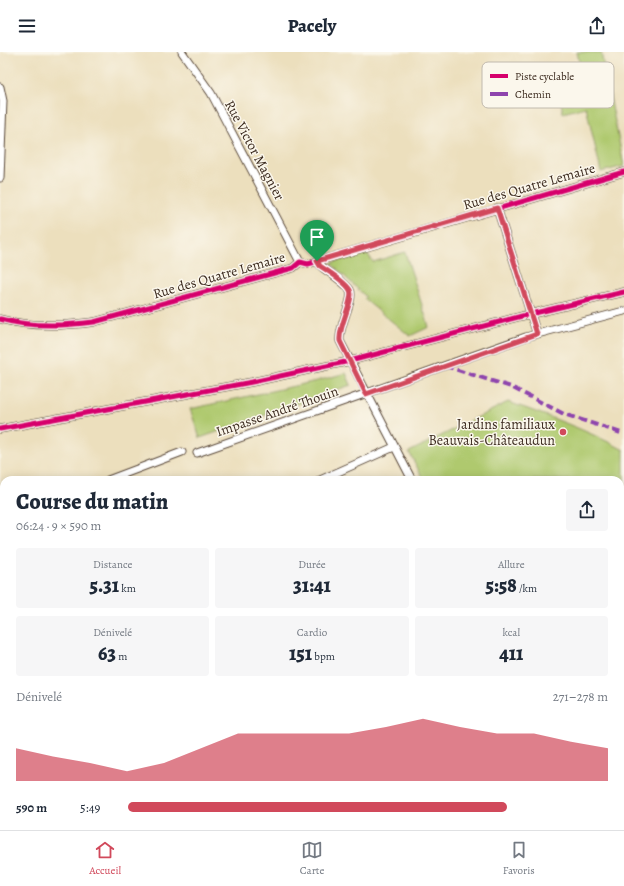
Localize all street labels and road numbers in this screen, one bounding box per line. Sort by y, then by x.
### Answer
street label: Rue Victor Magnier [220,97,289,204]
street label: Rue des Quatre Lemaire [461,159,597,214]
street label: Rue des Quatre Lemaire [151,248,287,303]
street label: Impasse André Thouin [213,382,341,441]

